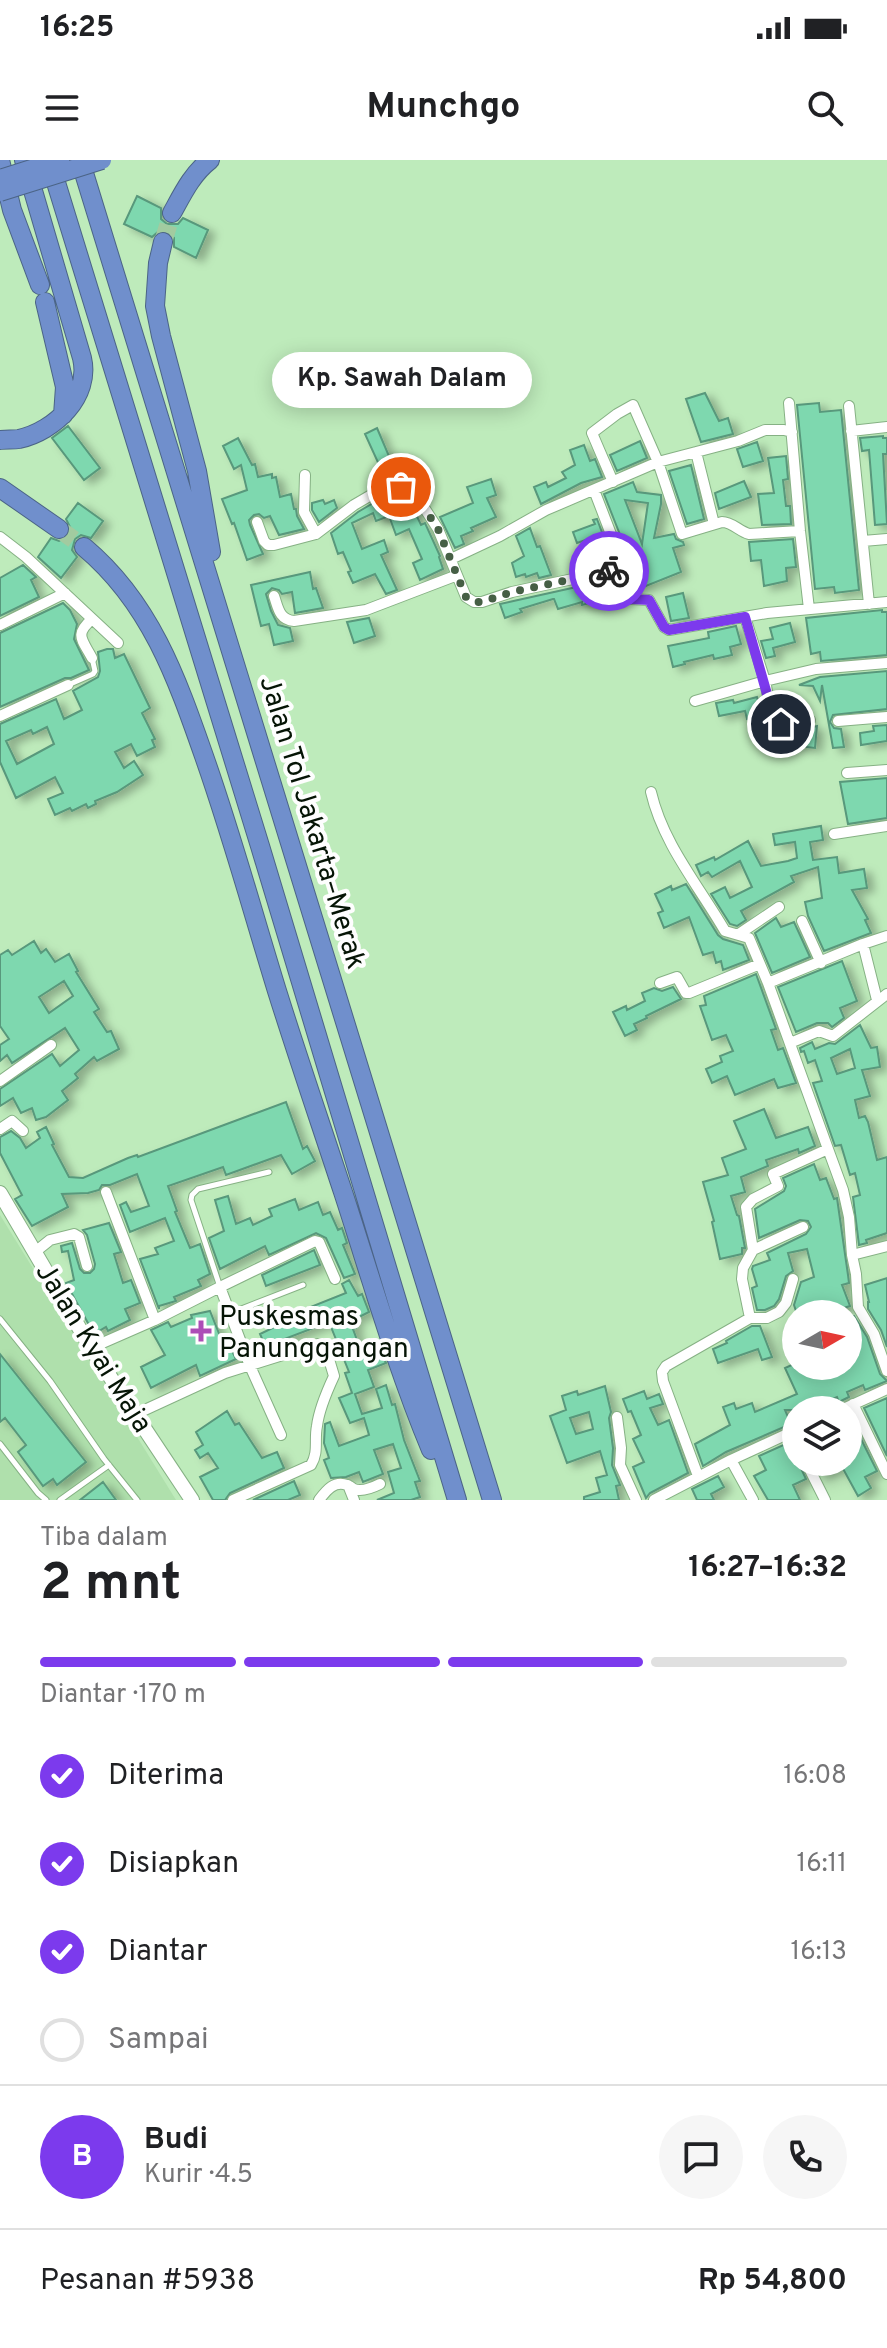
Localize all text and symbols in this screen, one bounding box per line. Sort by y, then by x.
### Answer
text: 16:25 [40,10,114,47]
text: Munchgo [367,85,520,131]
icon: menu [40,86,84,130]
icon: search [803,86,847,130]
callout: Kp. Sawah Dalam [271,351,531,407]
text: Kp. Sawah Dalam [297,363,507,396]
pin [367,453,435,521]
icon: bag [379,465,423,509]
courier [569,531,649,611]
icon: bike [587,549,631,593]
street label: Jalan Tol Jakarta–Merak [249,672,373,974]
pin [747,690,815,758]
icon: home [759,702,803,746]
street label: Jalan Kyai Maja [26,1257,159,1440]
place label: Puskesmas Panunggangan [219,1300,409,1368]
north arrow [782,1300,862,1380]
map controls [782,1300,862,1476]
marker: Puskesmas Panunggangan [190,1320,212,1342]
button: layers [782,1396,862,1476]
text: Tiba dalam [40,1522,168,1555]
text: 16:27–16:32 [688,1550,847,1587]
text: 2 mnt [40,1552,181,1618]
text: Diantar · 170 m [40,1679,206,1712]
icon: check [40,1754,84,1798]
text: Diterima [108,1758,224,1795]
text: 16:08 [783,1760,847,1793]
icon: check [40,1842,84,1886]
text: Disiapkan [108,1846,239,1883]
text: 16:11 [797,1848,847,1881]
icon: check [40,1930,84,1974]
text: Diantar [108,1934,208,1971]
text: 16:13 [791,1936,847,1969]
text: Sampai [108,2022,209,2059]
button: chat [659,2115,743,2199]
button: phone [763,2115,847,2199]
text: Budi [144,2122,208,2159]
text: B [72,2139,92,2176]
text: Kurir · 4.5 [144,2159,253,2192]
text: Pesanan #5938 [40,2263,255,2300]
text: Rp 54,800 [698,2263,847,2300]

